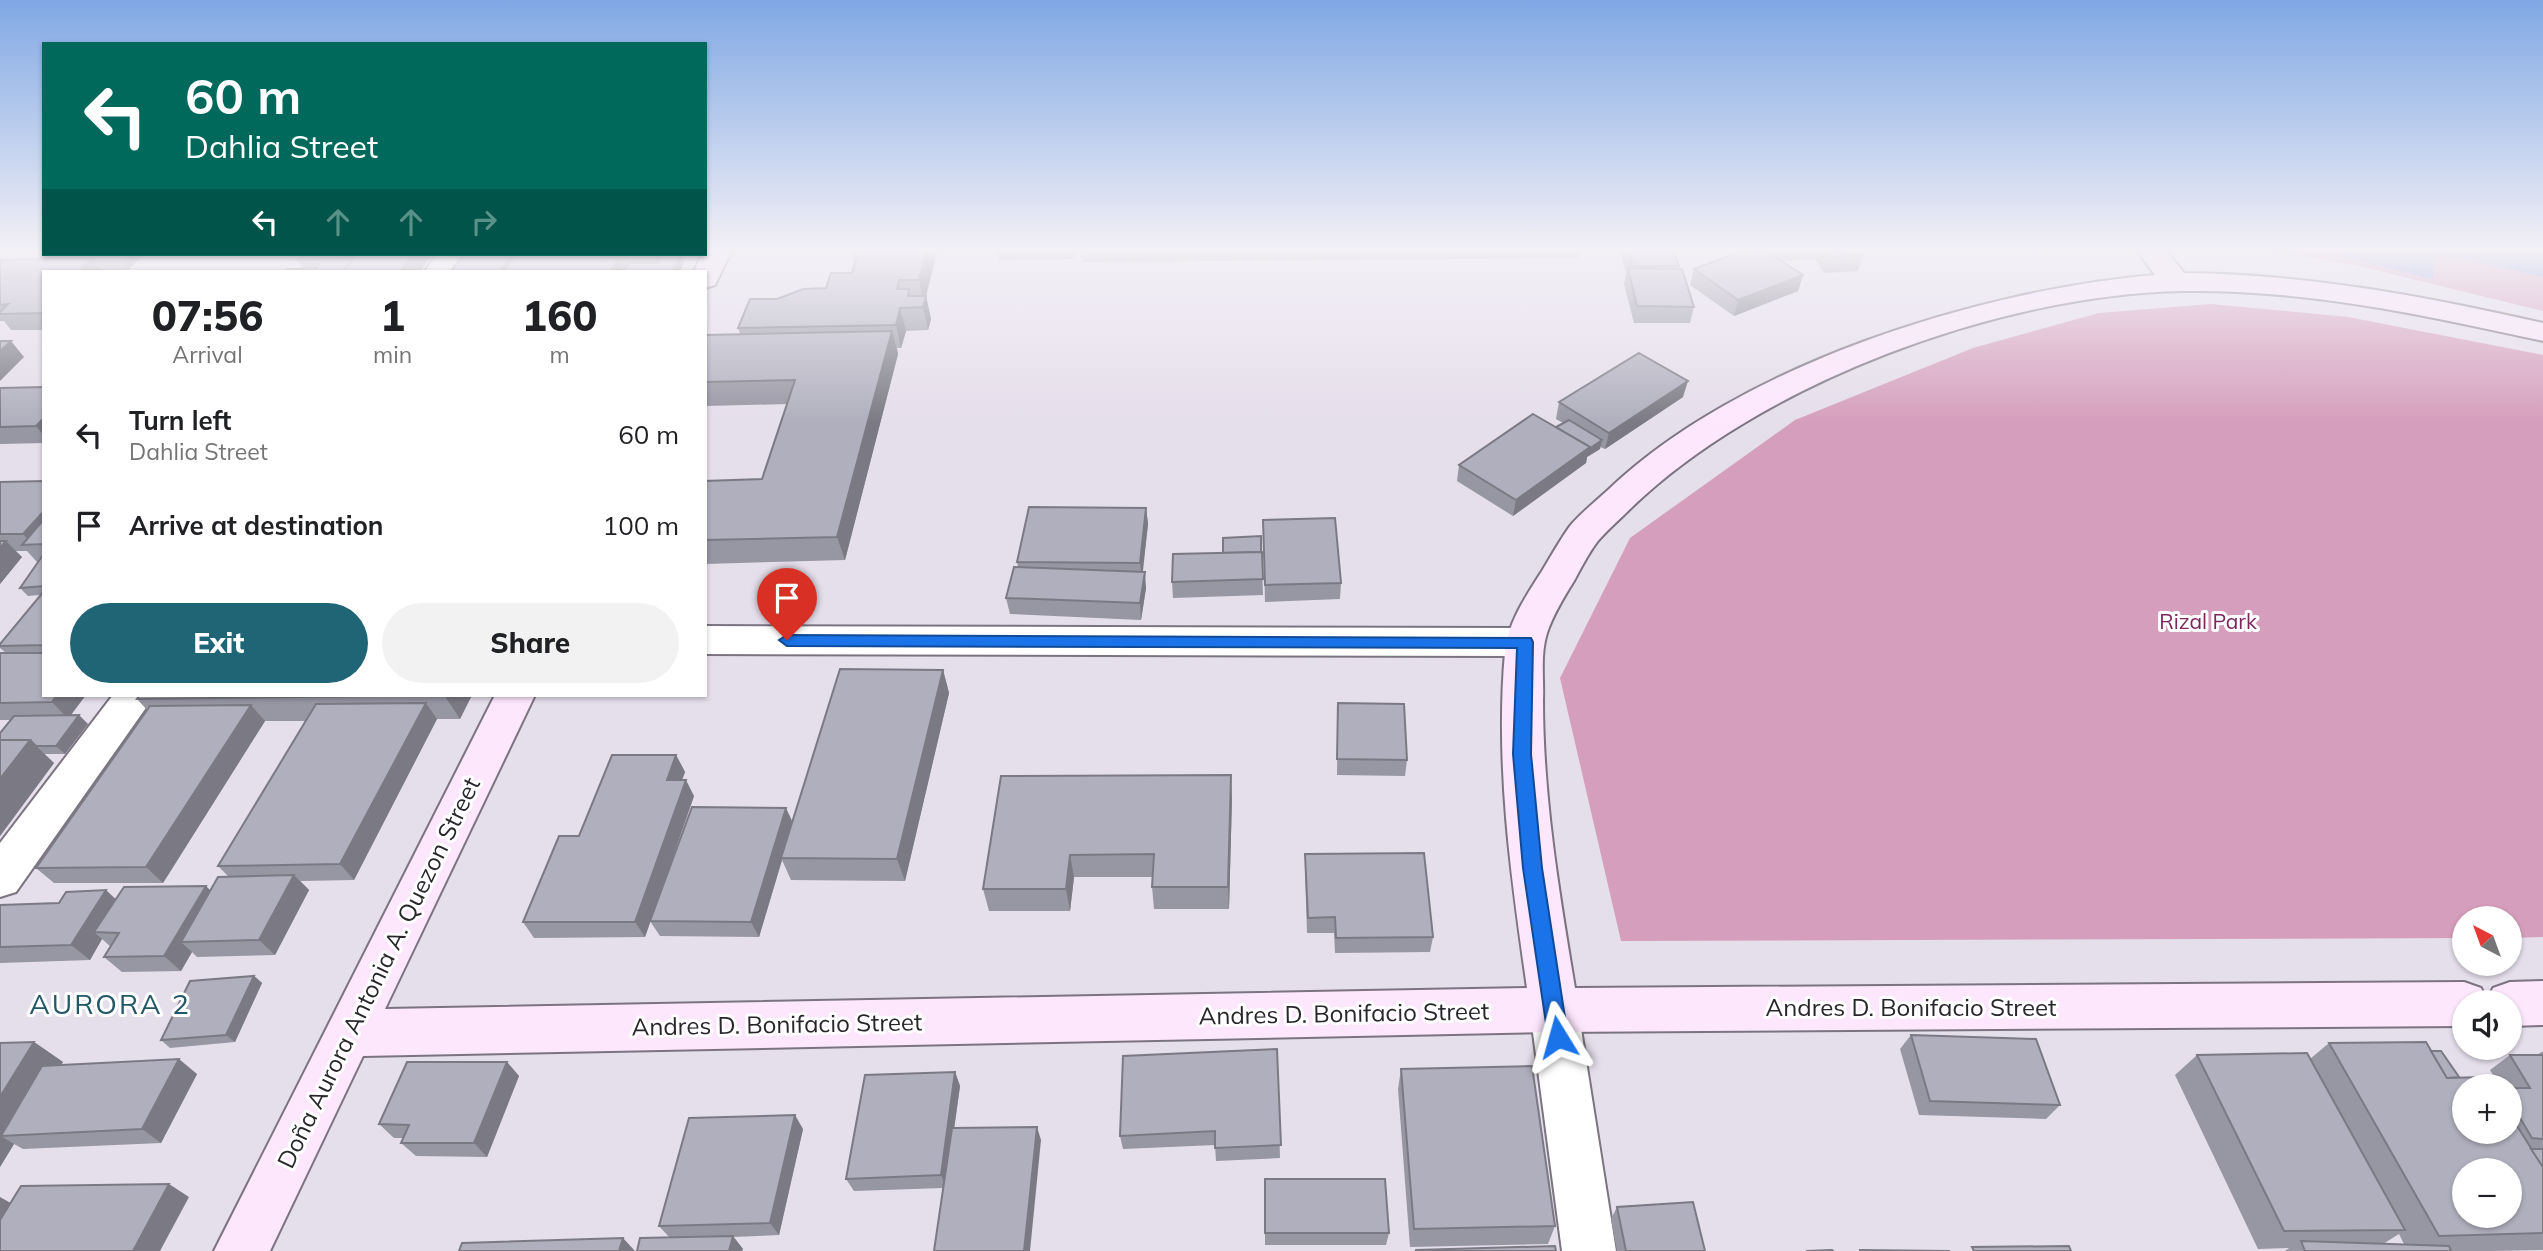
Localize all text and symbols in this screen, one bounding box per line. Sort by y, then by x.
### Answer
text: 60 m [185,65,301,126]
icon: left [70,70,161,161]
text: Dahlia Street [185,126,378,166]
icon: left [246,203,284,241]
icon: ahead [319,203,357,241]
icon: ahead [392,203,430,241]
icon: right [465,203,503,241]
text: 07:56 [152,289,263,342]
text: 1 [380,289,405,342]
text: 160 [522,289,597,342]
text: Arrival [172,340,243,369]
text: min [373,340,412,369]
text: m [549,340,570,369]
text: Turn left [129,404,231,437]
icon: left [70,416,108,454]
text: 60 m [618,418,679,451]
text: Dahlia Street [129,437,268,466]
icon: arrive [70,507,108,545]
text: Arrive at destination [129,509,384,542]
text: 100 m [603,509,679,542]
pin [757,568,817,640]
icon: arrive [768,579,806,617]
button: Exit [70,603,368,683]
button: Share [382,603,679,683]
park label: Rizal Park [2159,608,2257,634]
street label: Doña Aurora Antonia A. Quezon Street [270,772,486,1173]
north arrow [2452,906,2522,976]
map controls [2452,906,2522,1228]
district label: AURORA 2 [29,986,191,1021]
button: sound [2452,990,2522,1060]
street label: Andres D. Bonifacio Street [1766,992,2056,1022]
street label: Andres D. Bonifacio Street [1198,995,1490,1031]
position arrow [1521,1000,1595,1074]
street label: Andres D. Bonifacio Street [631,1006,923,1042]
button: + [2452,1074,2522,1144]
button: − [2452,1158,2522,1228]

